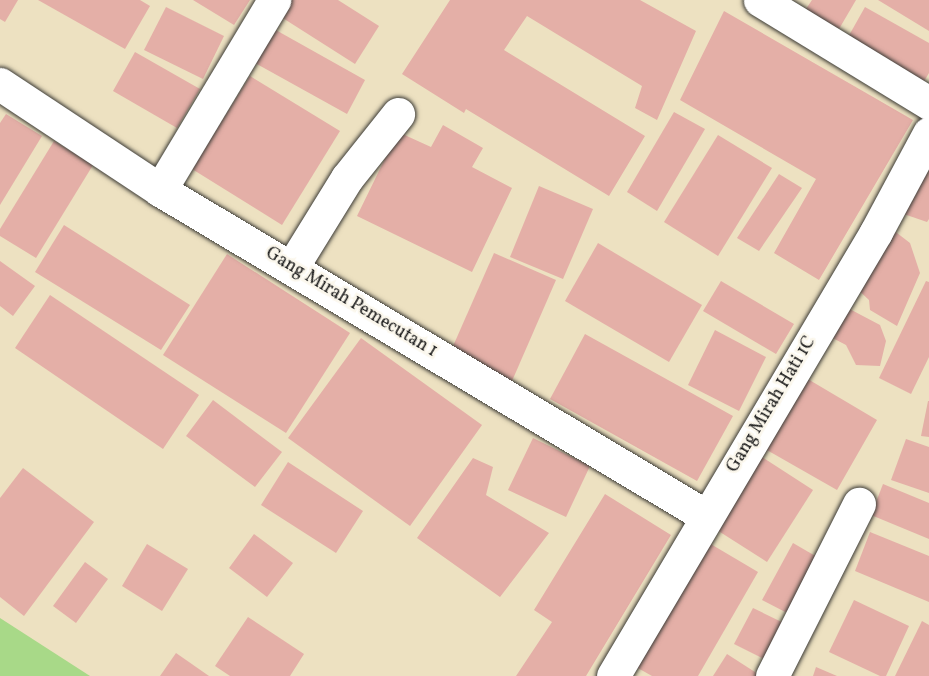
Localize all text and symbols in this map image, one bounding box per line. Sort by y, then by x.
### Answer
street label: Gang Mirah Pemecutan 1 [261,243,441,363]
street label: Gang Mirah Hati 1C [723,333,821,477]

